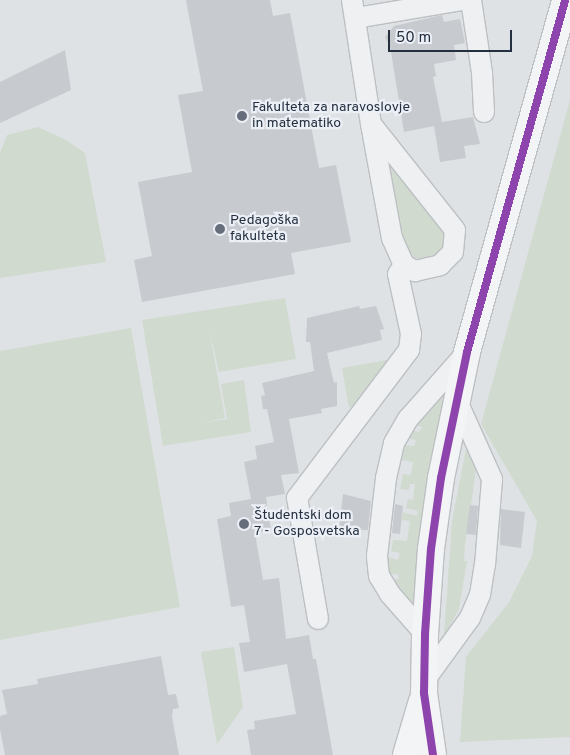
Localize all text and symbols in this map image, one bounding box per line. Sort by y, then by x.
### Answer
scale bar [390,20,514,52]
text: 50 m [396,29,431,48]
place label: Fakulteta za naravoslovje in matematiko [252,100,410,132]
marker: Fakulteta za naravoslovje in matematiko [236,110,248,122]
place label: Pedagoška fakulteta [230,213,299,246]
marker: Pedagoška fakulteta [214,223,226,235]
place label: Študentski dom 7 - Gosposvetska [254,508,360,540]
marker: Študentski dom 7 - Gosposvetska [238,518,250,530]

